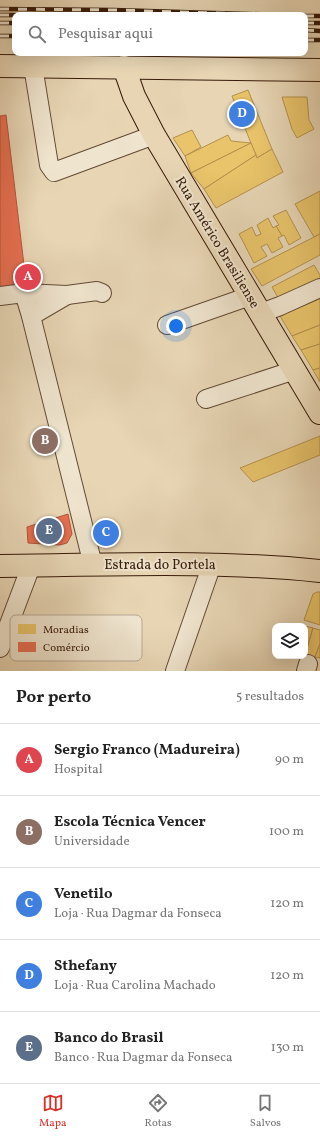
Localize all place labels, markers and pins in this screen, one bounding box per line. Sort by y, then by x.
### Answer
pin: D [229,99,255,129]
pin: A [15,262,41,292]
pin: B [32,426,58,456]
pin: E [36,516,62,546]
pin: C [93,518,119,548]

